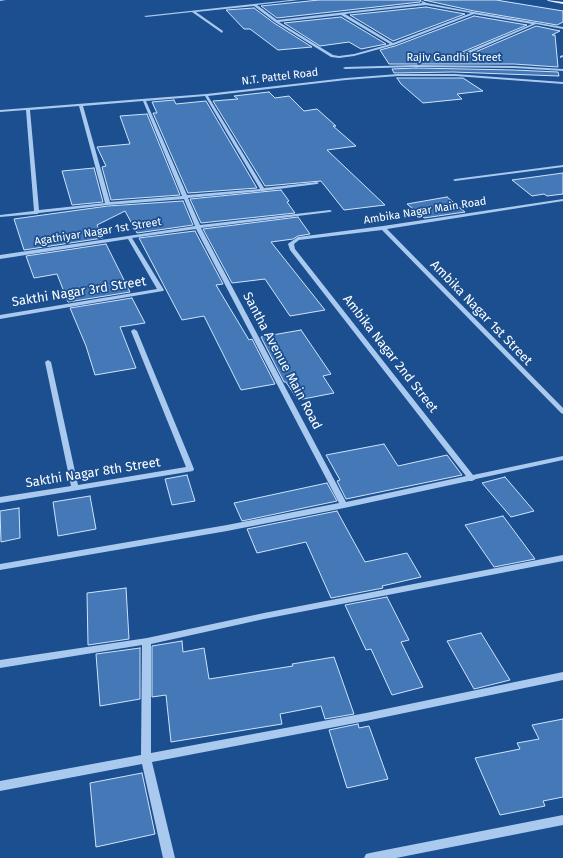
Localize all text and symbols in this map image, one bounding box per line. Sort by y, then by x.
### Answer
street label: Rajiv Gandhi Street [406,51,502,65]
street label: N.T. Pattel Road [241,66,319,88]
street label: Ambika Nagar Main Road [363,195,487,227]
street label: Agathiyar Nagar 1st Street [34,215,162,249]
street label: Ambika Nagar 1st Street [427,257,535,369]
street label: Sakthi Nagar 3rd Street [11,274,147,310]
street label: Santha Avenue Main Road [239,290,325,432]
street label: Ambika Nagar 2nd Street [339,292,441,416]
street label: Sakthi Nagar 8th Street [24,455,162,491]

